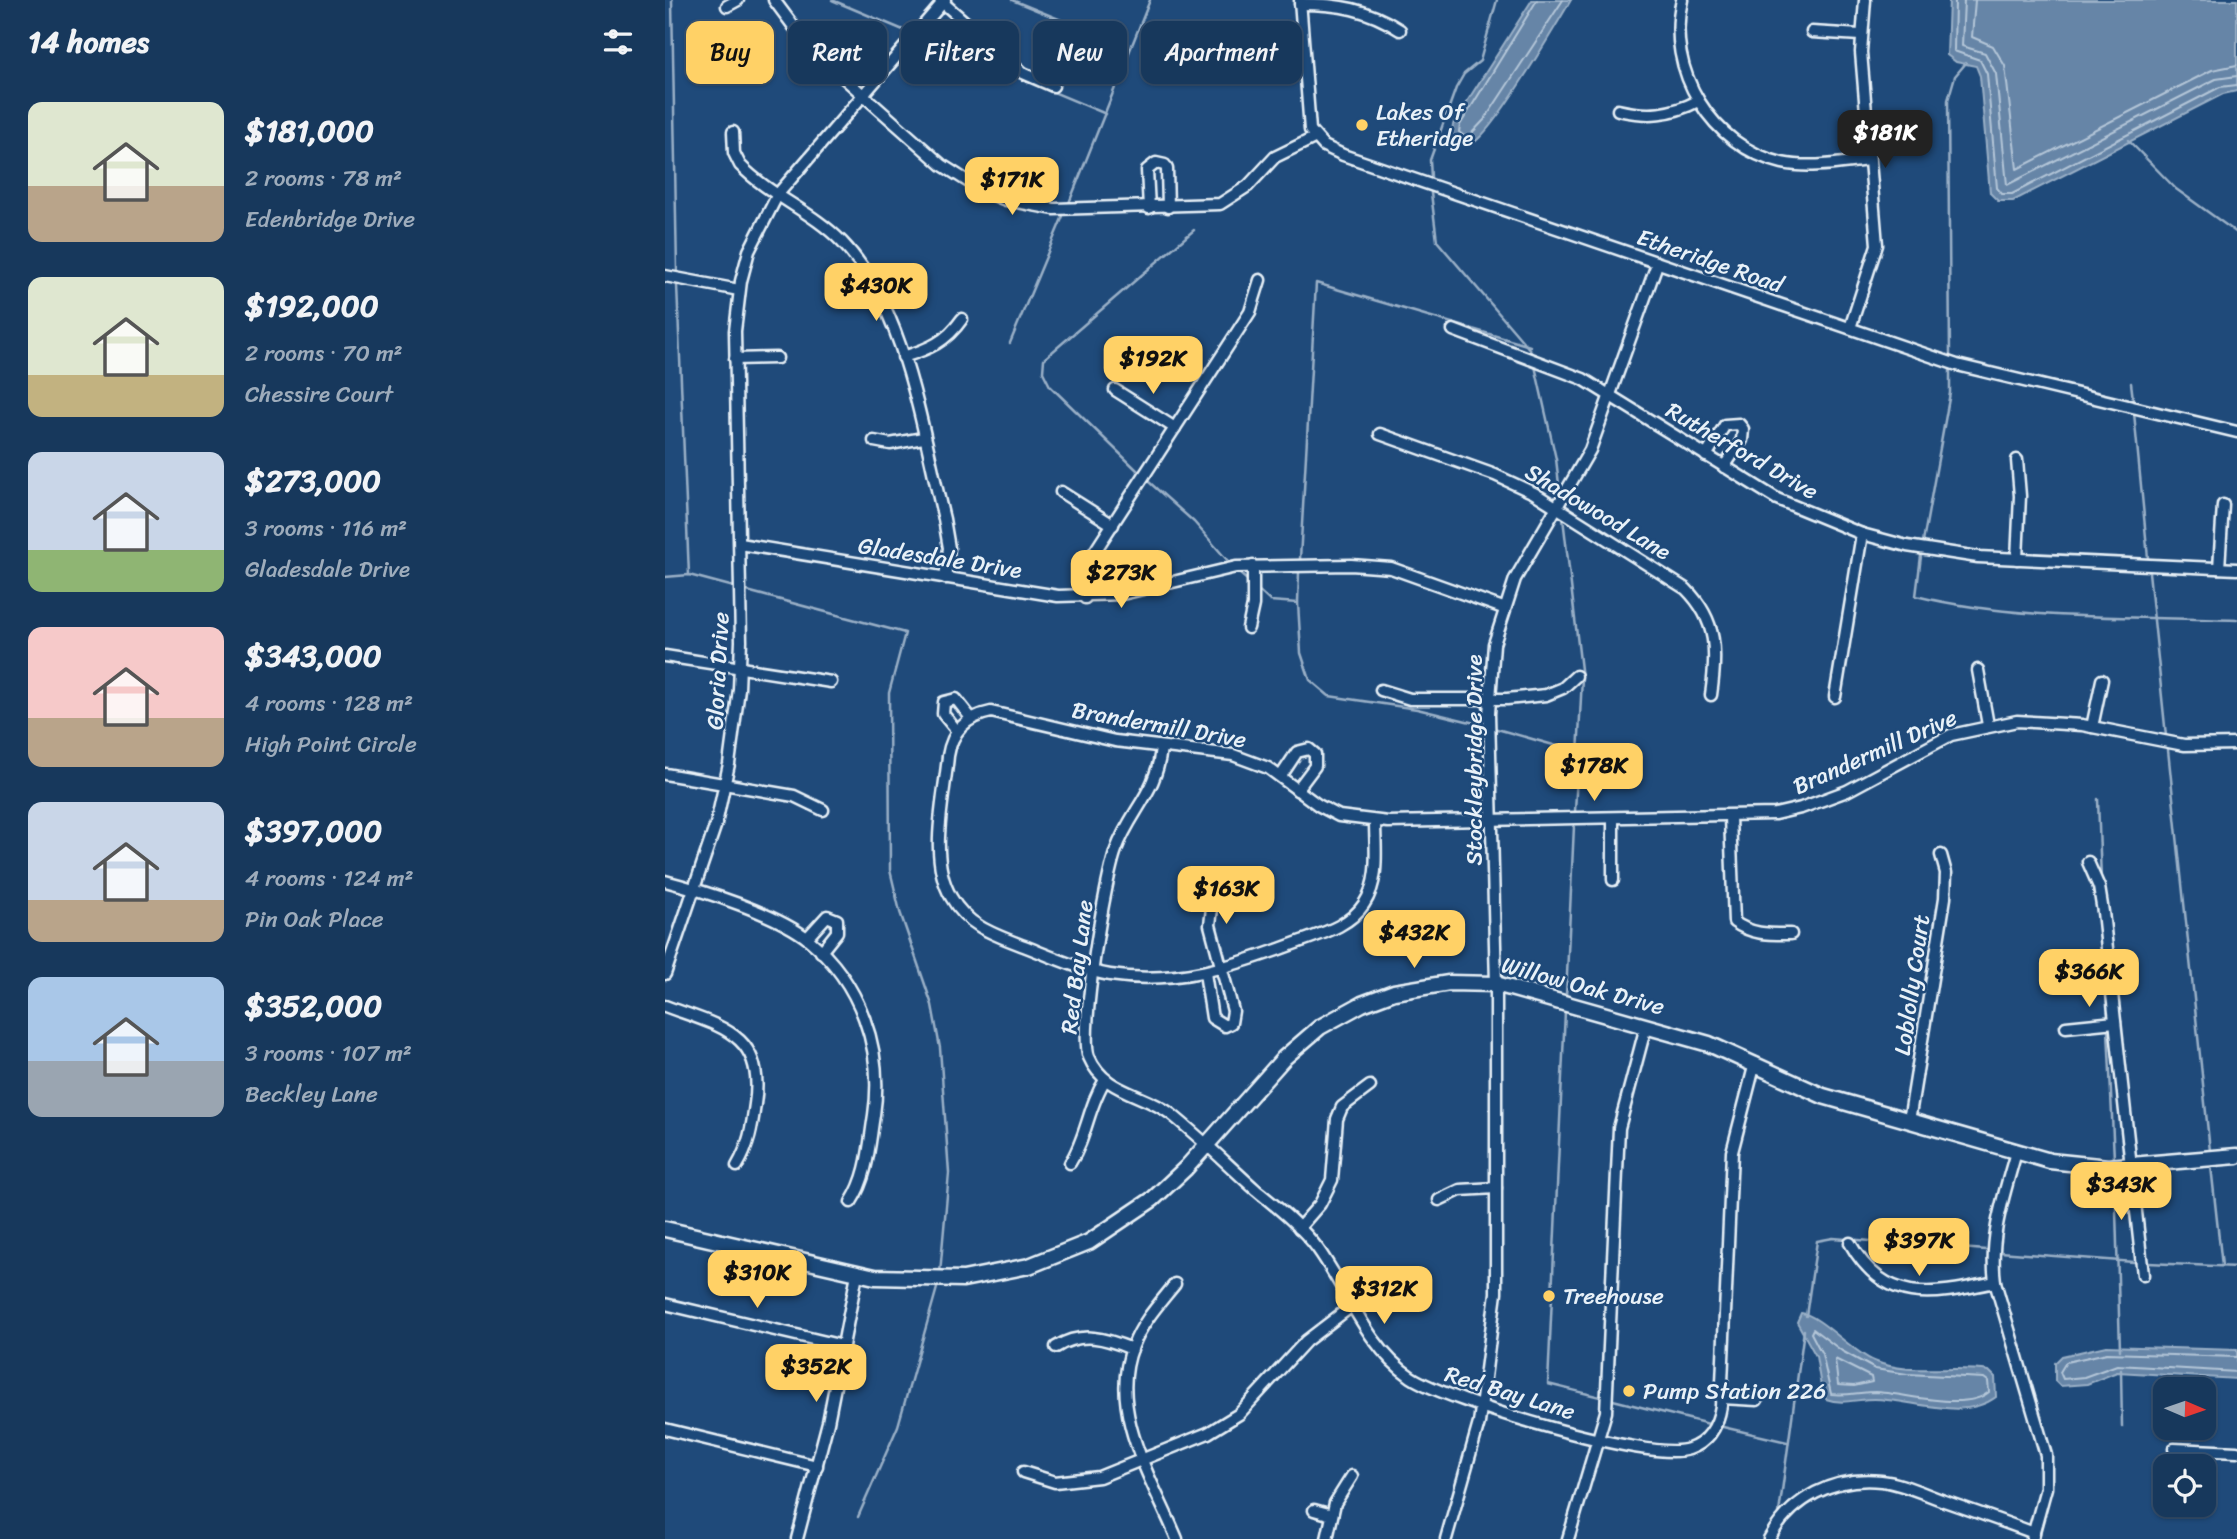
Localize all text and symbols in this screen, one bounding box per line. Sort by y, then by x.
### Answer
text: 14 homes [28,15,149,69]
chip: Buy [686,21,774,84]
chip: Rent [788,21,887,84]
chip: Filters [901,21,1019,84]
chip: New [1033,21,1127,84]
chip: Apartment [1141,21,1302,84]
icon: filters [599,23,637,61]
place label: Lakes Of Etheridge [1376,92,1473,159]
text: $181,000 [245,104,374,158]
pin: $181K [1836,110,1934,170]
text: $181K [1853,112,1917,153]
marker: Lakes Of Etheridge [1354,117,1370,133]
icon: home [84,130,168,214]
text: 2 rooms · 78 m² [245,158,402,199]
pin: $171K [963,158,1061,217]
text: $171K [981,159,1043,200]
text: Edenbridge Drive [245,199,415,240]
street label: Etheridge Road [1631,217,1791,306]
pin: $430K [827,264,925,323]
text: $430K [840,265,912,306]
text: $192,000 [245,279,379,333]
icon: home [84,305,168,389]
text: 2 rooms · 70 m² [245,333,403,374]
pin: $192K [1104,336,1202,396]
text: $192K [1120,338,1186,379]
text: Chessire Court [245,374,393,415]
street label: Rutherford Drive [1658,391,1826,512]
street label: Shadowood Lane [1517,452,1679,572]
text: $273,000 [245,454,381,508]
icon: home [84,480,168,564]
text: 3 rooms · 116 m² [245,508,407,549]
street label: Gladesdale Drive [855,525,1025,591]
text: Gladesdale Drive [245,549,410,590]
pin: $273K [1072,550,1170,610]
text: $273K [1087,552,1155,593]
street label: Gloria Drive [694,611,742,731]
text: $343,000 [245,629,382,683]
street label: Stockleybridge Drive [1454,654,1495,866]
icon: home [84,655,168,739]
text: 4 rooms · 128 m² [245,683,413,724]
street label: Brandermill Drive [1069,689,1250,761]
street label: Brandermill Drive [1786,697,1964,807]
text: High Point Circle [245,724,417,765]
pin: $178K [1545,744,1643,803]
text: $178K [1561,745,1627,786]
text: $397,000 [245,804,382,858]
icon: home [84,830,168,914]
text: 4 rooms · 124 m² [245,858,414,899]
pin: $163K [1177,866,1275,926]
text: $163K [1193,868,1259,909]
street label: Red Bay Lane [1048,898,1106,1036]
text: Pin Oak Place [245,899,384,940]
pin: $432K [1365,911,1463,970]
text: $432K [1379,912,1449,953]
street label: Loblolly Court [1882,912,1942,1058]
street label: Willow Oak Drive [1497,945,1669,1028]
pin: $366K [2040,950,2138,1009]
text: $366K [2055,951,2123,992]
text: $352,000 [245,979,382,1033]
icon: home [84,1005,168,1089]
text: 3 rooms · 107 m² [245,1033,412,1074]
text: Beckley Lane [245,1074,378,1115]
pin: $343K [2072,1162,2170,1222]
text: $343K [2086,1164,2156,1205]
pin: $397K [1870,1218,1968,1278]
text: $397K [1884,1220,1954,1261]
pin: $310K [708,1250,806,1310]
text: $310K [724,1252,790,1293]
pin: $312K [1335,1266,1433,1326]
text: $312K [1351,1268,1417,1309]
place label: Treehouse [1563,1276,1664,1317]
marker: Treehouse [1541,1288,1557,1304]
pin: $352K [767,1344,865,1404]
text: $352K [781,1346,851,1387]
street label: Red Bay Lane [1440,1354,1581,1432]
place label: Pump Station 226 [1643,1371,1826,1412]
north arrow [2153,1377,2215,1440]
map controls [2153,1377,2216,1517]
marker: Pump Station 226 [1621,1383,1637,1399]
button: locate [2153,1454,2216,1517]

